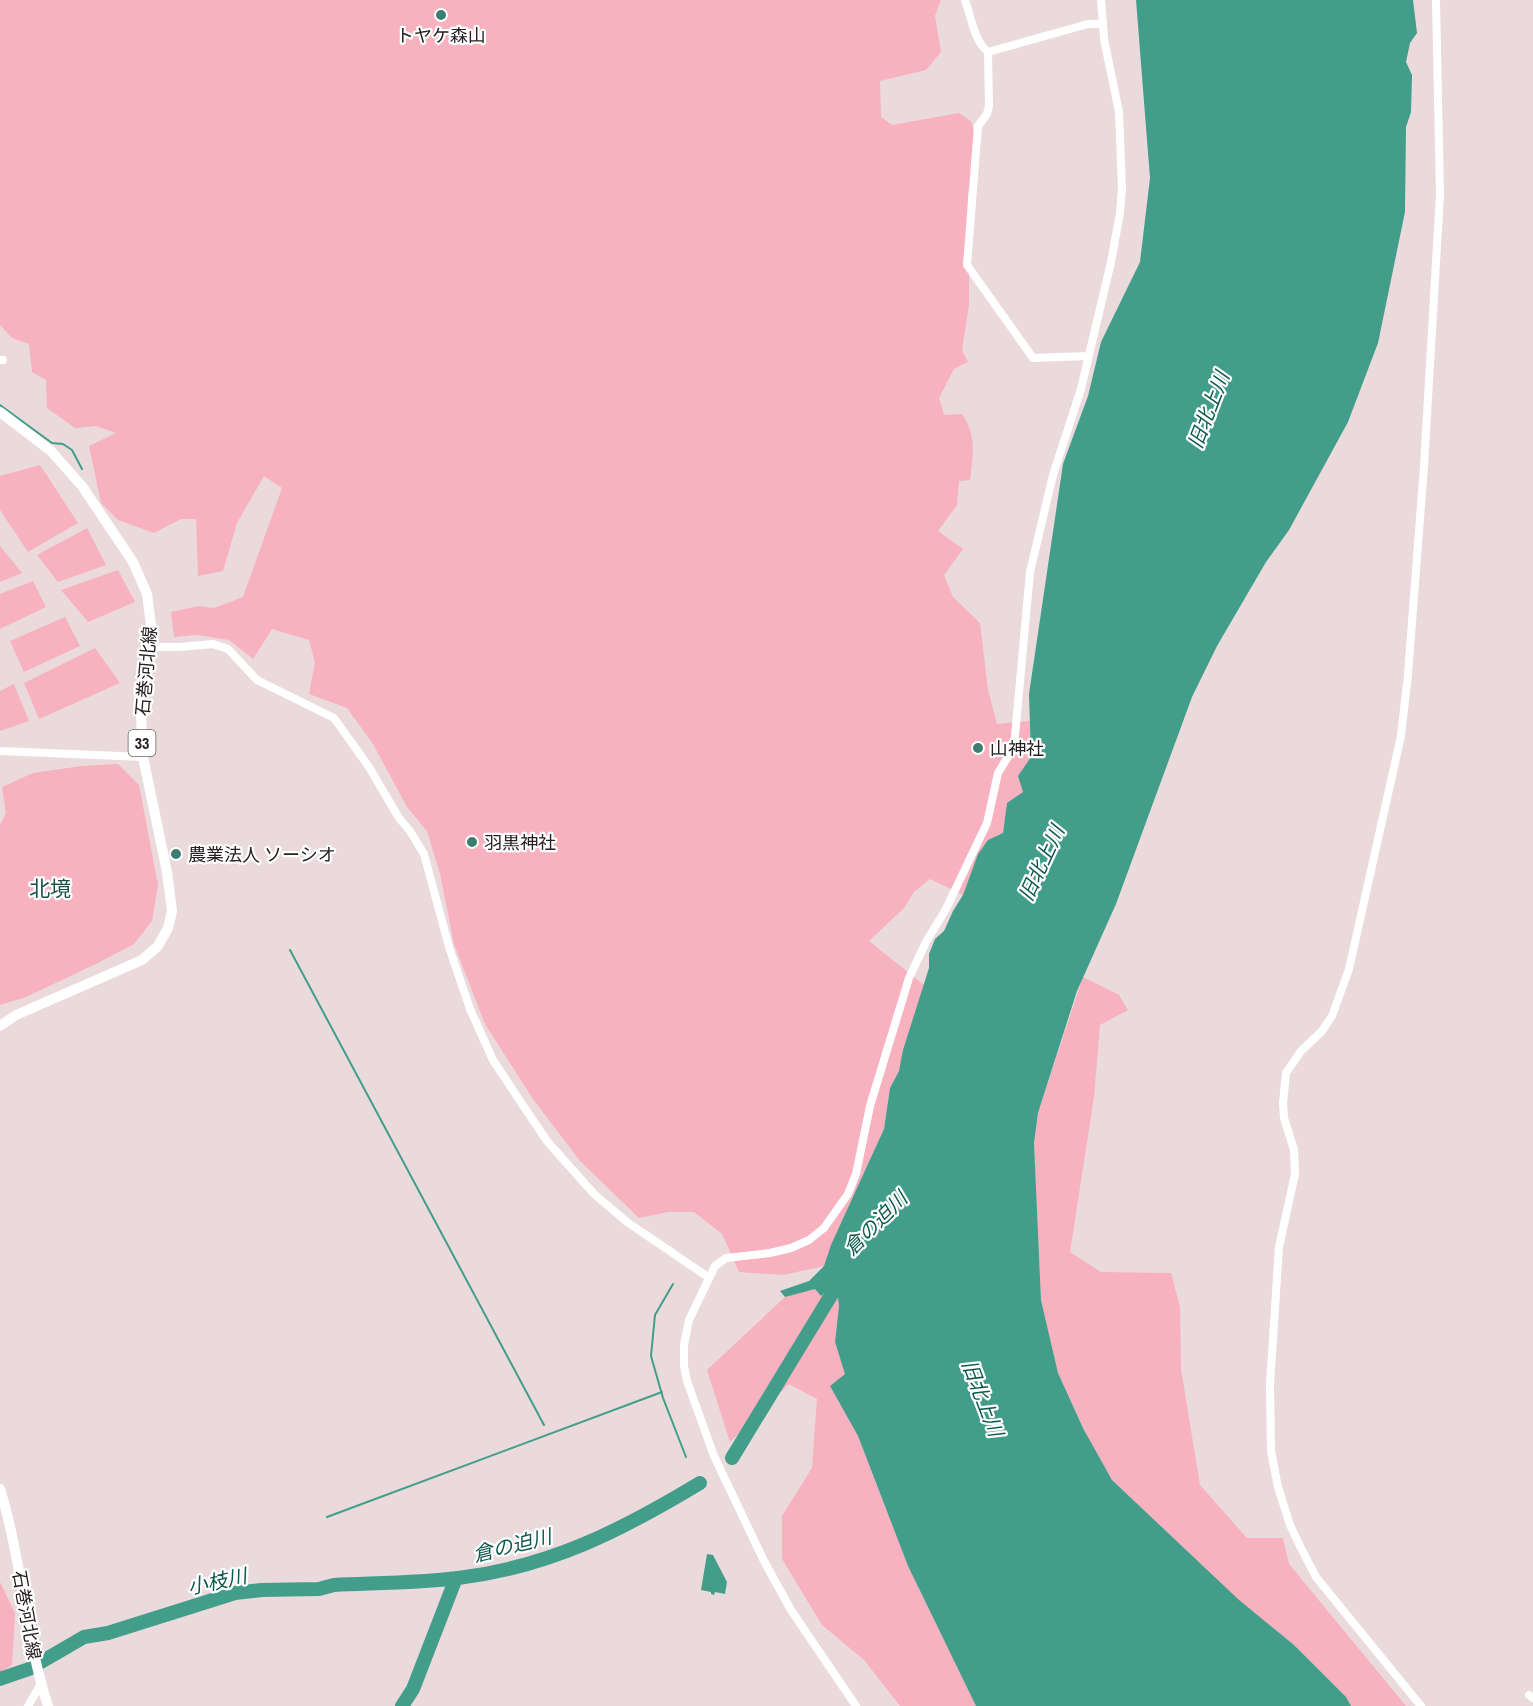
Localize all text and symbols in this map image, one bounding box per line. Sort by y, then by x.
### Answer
marker: トヤケ森山 [434,8,448,22]
place label: トヤケ森山 [396,23,486,48]
water label: 旧北上川 [1181,366,1236,452]
street label: 石巻河北線 [130,625,162,717]
road number: 33 [128,730,156,756]
place label: 山神社 [990,736,1044,761]
marker: 山神社 [971,741,985,755]
water label: 旧北上川 [1012,819,1071,905]
place label: 羽黒神社 [484,830,556,855]
marker: 羽黒神社 [465,835,479,849]
place label: 農業法人 ソーシオ [188,842,336,867]
marker: 農業法人 ソーシオ [169,847,183,861]
district label: 北境 [29,874,71,903]
water label: 倉の迫川 [837,1184,914,1261]
water label: 旧北上川 [956,1356,1011,1442]
water label: 倉の迫川 [470,1522,556,1568]
water label: 小枝川 [185,1561,251,1600]
street label: 石巻河北線 [7,1569,47,1661]

